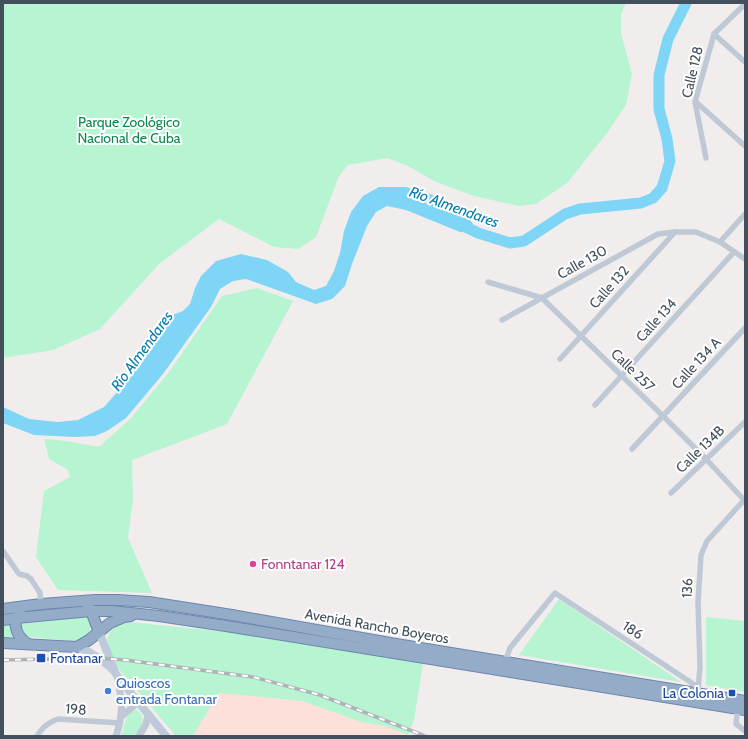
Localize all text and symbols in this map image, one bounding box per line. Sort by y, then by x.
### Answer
street label: Calle 128 [677,44,707,100]
park label: Parque Zoológico Nacional de Cuba [78,113,181,147]
water label: Río Almendares [407,182,501,232]
street label: Calle 130 [554,241,610,283]
street label: Calle 132 [585,262,633,312]
street label: Calle 134 [632,294,680,346]
water label: Río Almendares [107,308,177,394]
street label: Calle 134 A [668,333,725,393]
street label: Calle 257 [607,345,659,395]
street label: Calle 134B [672,421,728,477]
place label: Fonntanar 124 [261,555,345,573]
marker: Fonntanar 124 [248,559,258,569]
street label: 136 [677,577,697,599]
street label: Avenida Rancho Boyeros [304,604,451,648]
street label: 186 [619,617,647,643]
place label: Fontanar [50,649,103,667]
marker: Fontanar [35,652,47,664]
place label: Quioscos entrada Fontanar [116,674,217,708]
place label: La Colonia [663,684,724,702]
marker: Quioscos entrada Fontanar [103,686,113,696]
marker: La Colonia [727,688,737,698]
street label: 198 [65,699,87,719]

